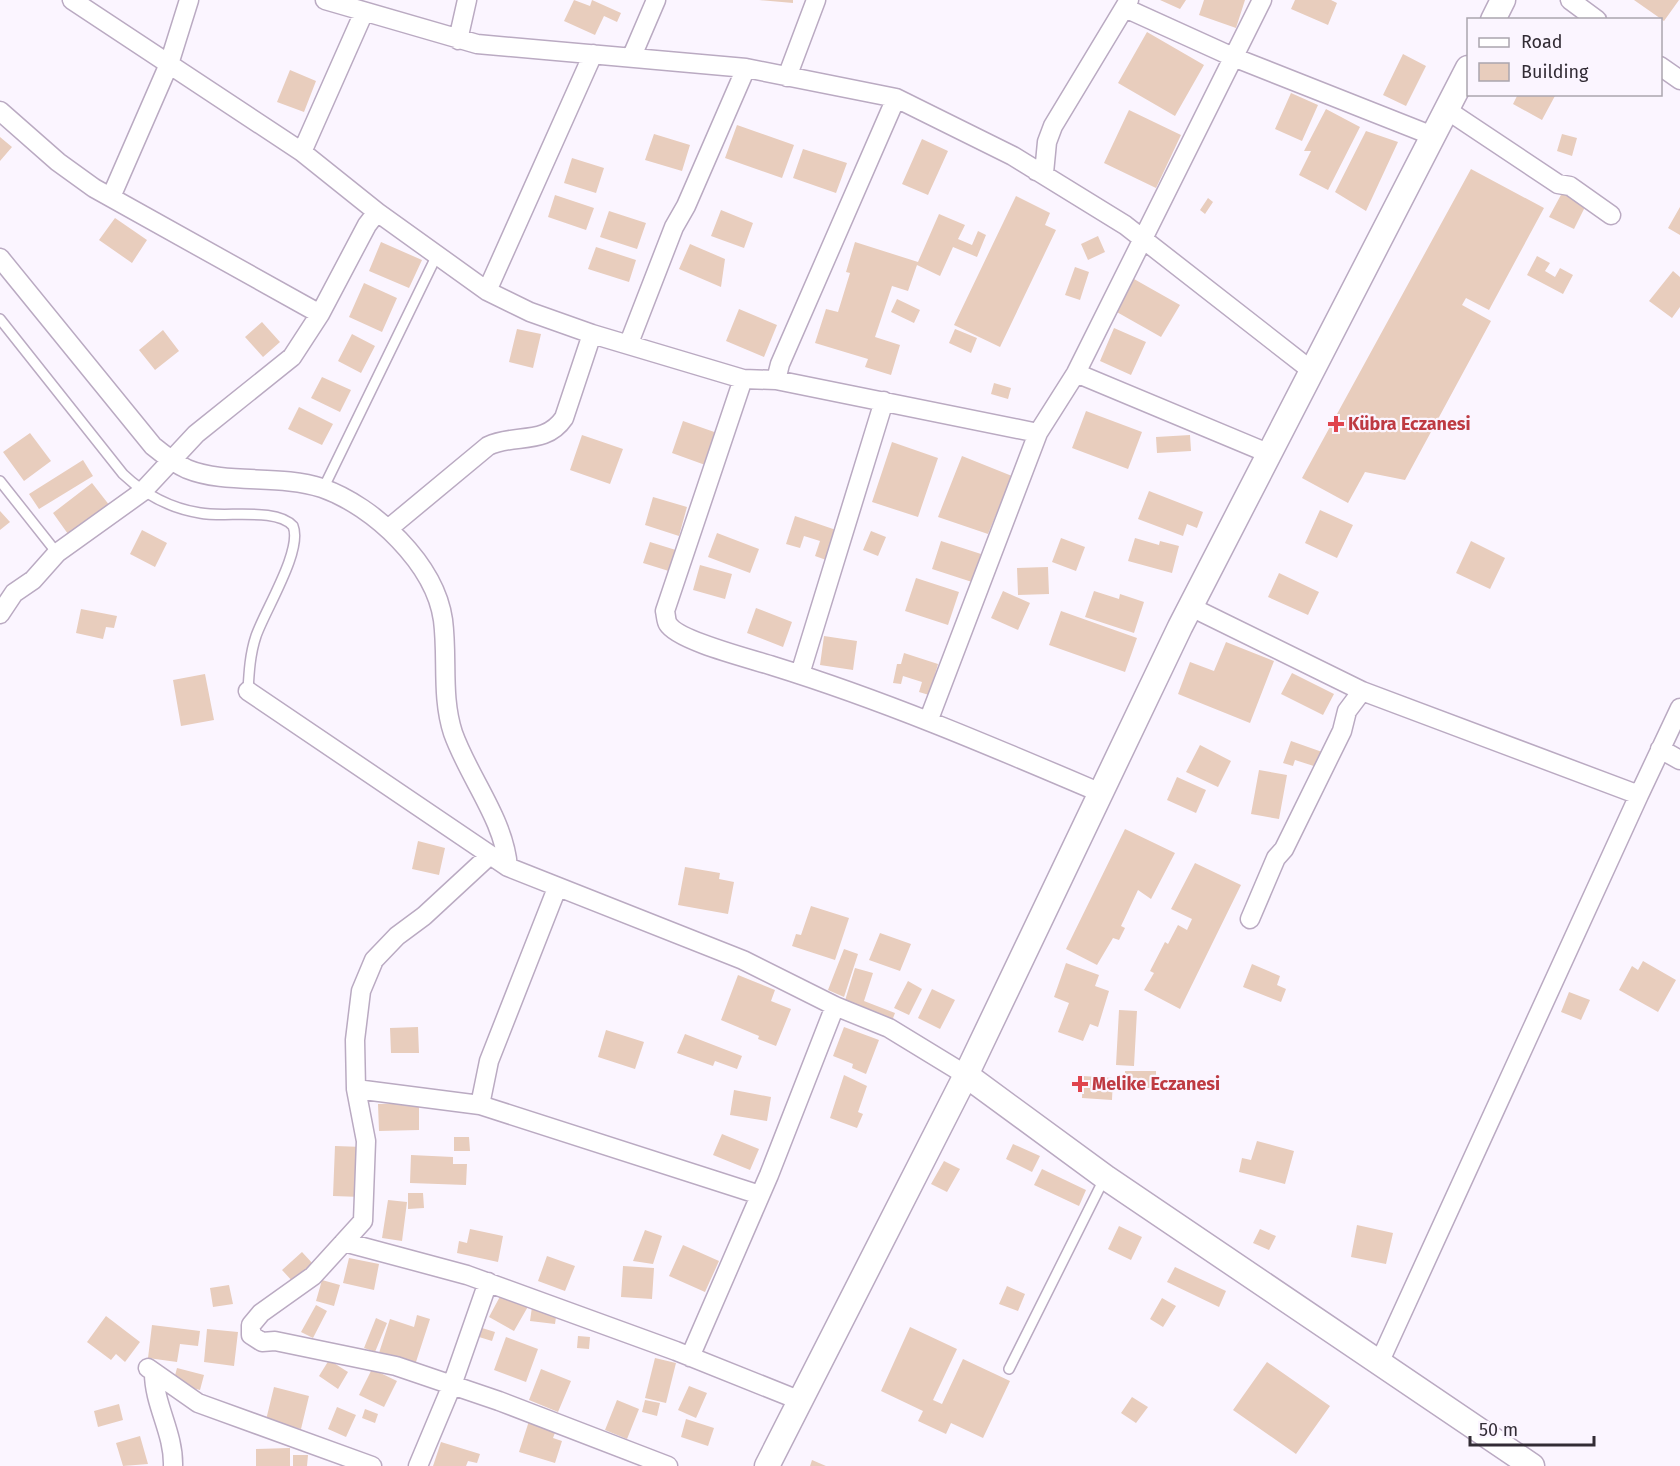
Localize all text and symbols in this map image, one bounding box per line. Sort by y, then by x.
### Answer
legend [1467,18,1662,96]
text: Road [1521,31,1563,53]
text: Building [1521,61,1589,83]
place label: Kübra Eczanesi [1348,413,1471,435]
marker: Kübra Eczanesi [1329,417,1343,431]
place label: Melike Eczanesi [1092,1073,1220,1095]
marker: Melike Eczanesi [1073,1077,1087,1091]
scale bar [1470,1409,1594,1447]
text: 50 m [1479,1419,1518,1441]

